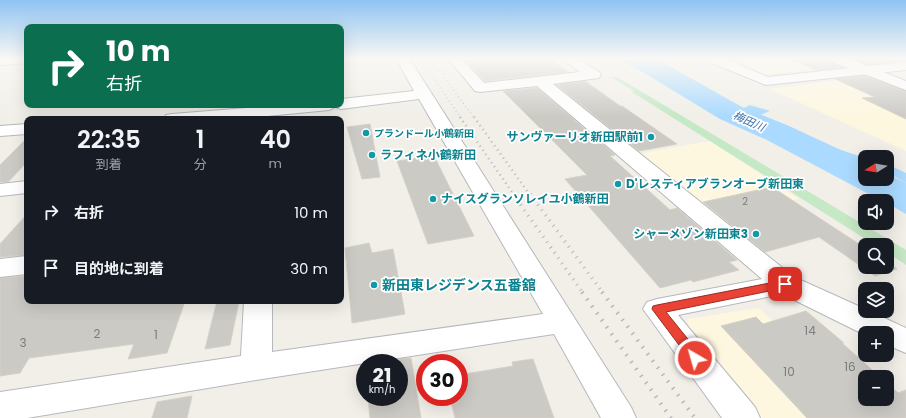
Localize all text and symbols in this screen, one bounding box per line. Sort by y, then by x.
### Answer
text: 10 m [106,32,170,71]
icon: right [40,40,92,92]
text: 右折 [106,71,142,96]
water label: 梅田川 [731,107,768,135]
text: 22:35 [77,123,141,156]
text: 1 [196,123,205,156]
text: 40 [260,123,291,156]
place label: プランドール小鶴新田 [374,126,474,141]
marker: プランドール小鶴新田 [361,128,371,138]
place label: サンヴァーリオ新田駅前1 [506,128,643,145]
marker: サンヴァーリオ新田駅前1 [646,132,656,142]
place label: ラフィネ小鶴新田 [380,146,476,163]
marker: ラフィネ小鶴新田 [367,150,377,160]
north arrow [858,150,894,186]
map controls [858,150,894,406]
text: m [269,154,282,173]
text: 到着 [96,155,122,174]
text: 分 [194,155,207,174]
place label: D'レスティアブランオーブ新田東 [626,175,804,192]
marker: D'レスティアブランオーブ新田東 [613,179,623,189]
place label: ナイスグランソレイユ小鶴新田 [441,190,608,207]
marker: ナイスグランソレイユ小鶴新田 [428,194,438,204]
house number: 2 [742,194,748,209]
button: sound [858,194,894,230]
icon: right [40,201,62,223]
text: 右折 [74,202,104,223]
text: 10 m [294,202,328,223]
place label: シャーメゾン新田東3 [633,225,748,242]
marker: シャーメゾン新田東3 [751,229,761,239]
button: search [858,238,894,274]
icon: arrive [40,257,62,279]
text: 目的地に到着 [74,258,164,279]
text: 30 m [290,258,328,279]
pin [768,267,802,301]
icon: arrive [774,273,796,295]
place label: 新田東レジデンス五番舘 [382,275,536,295]
marker: 新田東レジデンス五番舘 [369,280,379,290]
button: layers [858,282,894,318]
house number: 14 [804,322,816,339]
house number: 2 [94,325,101,342]
house number: 1 [154,326,158,343]
button: + [858,326,894,362]
house number: 3 [19,334,27,351]
position arrow [674,337,716,379]
speed limit sign: 30 [416,354,468,406]
house number: 16 [844,358,856,375]
text: 21 [373,361,391,389]
house number: 10 [783,363,795,380]
button: − [858,370,894,406]
text: km/h [369,382,395,397]

